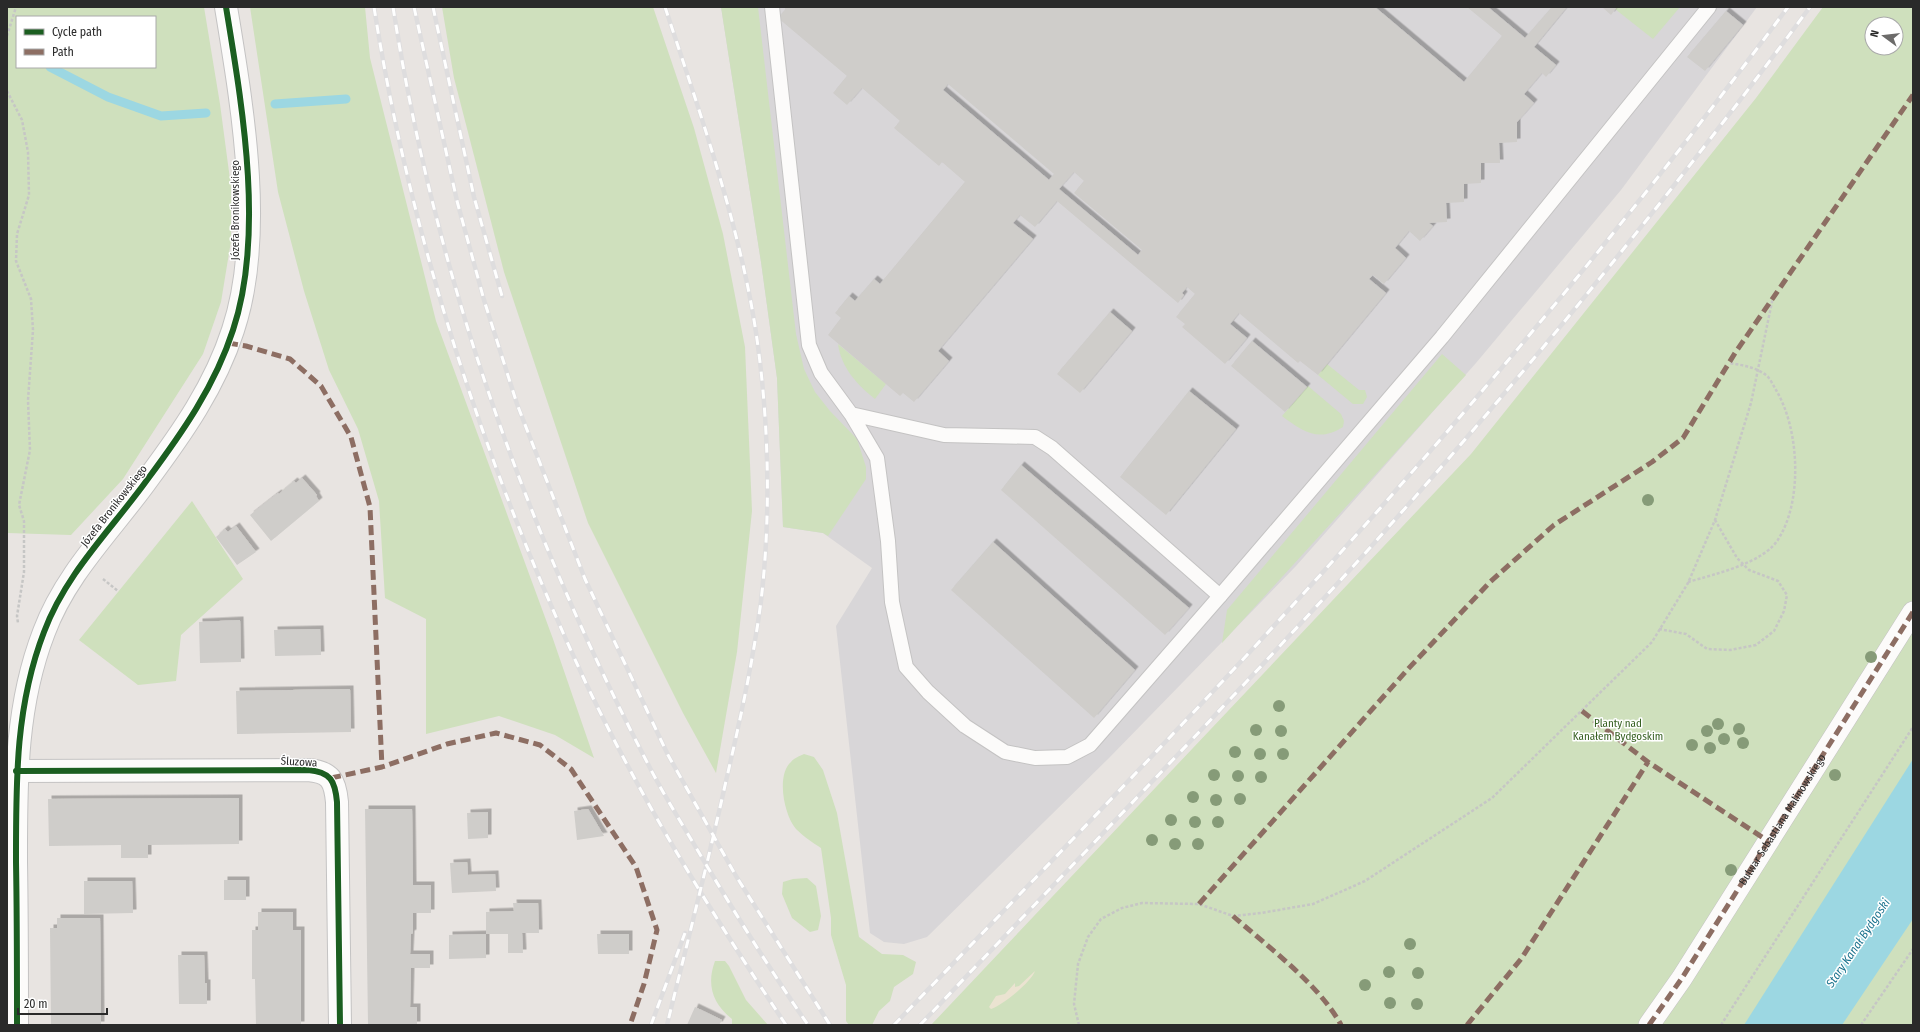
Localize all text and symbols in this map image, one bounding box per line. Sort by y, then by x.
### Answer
legend [16,16,156,68]
north arrow [1864,16,1904,56]
text: Cycle path [52,25,102,39]
text: N [1868,29,1882,38]
text: Path [52,45,74,59]
street label: Józefa Bronikowskiego [229,160,242,260]
street label: Józefa Bronikowskiego [78,462,150,550]
park label: Planty nad Kanałem Bydgoskim [1573,717,1663,743]
street label: Bulwar Sebastiana Malinowskiego [1736,751,1828,887]
street label: Śluzowa [280,754,318,769]
water label: Stary Kanał Bydgoski [1823,896,1893,991]
scale bar [18,990,107,1016]
text: 20 m [24,997,48,1011]

